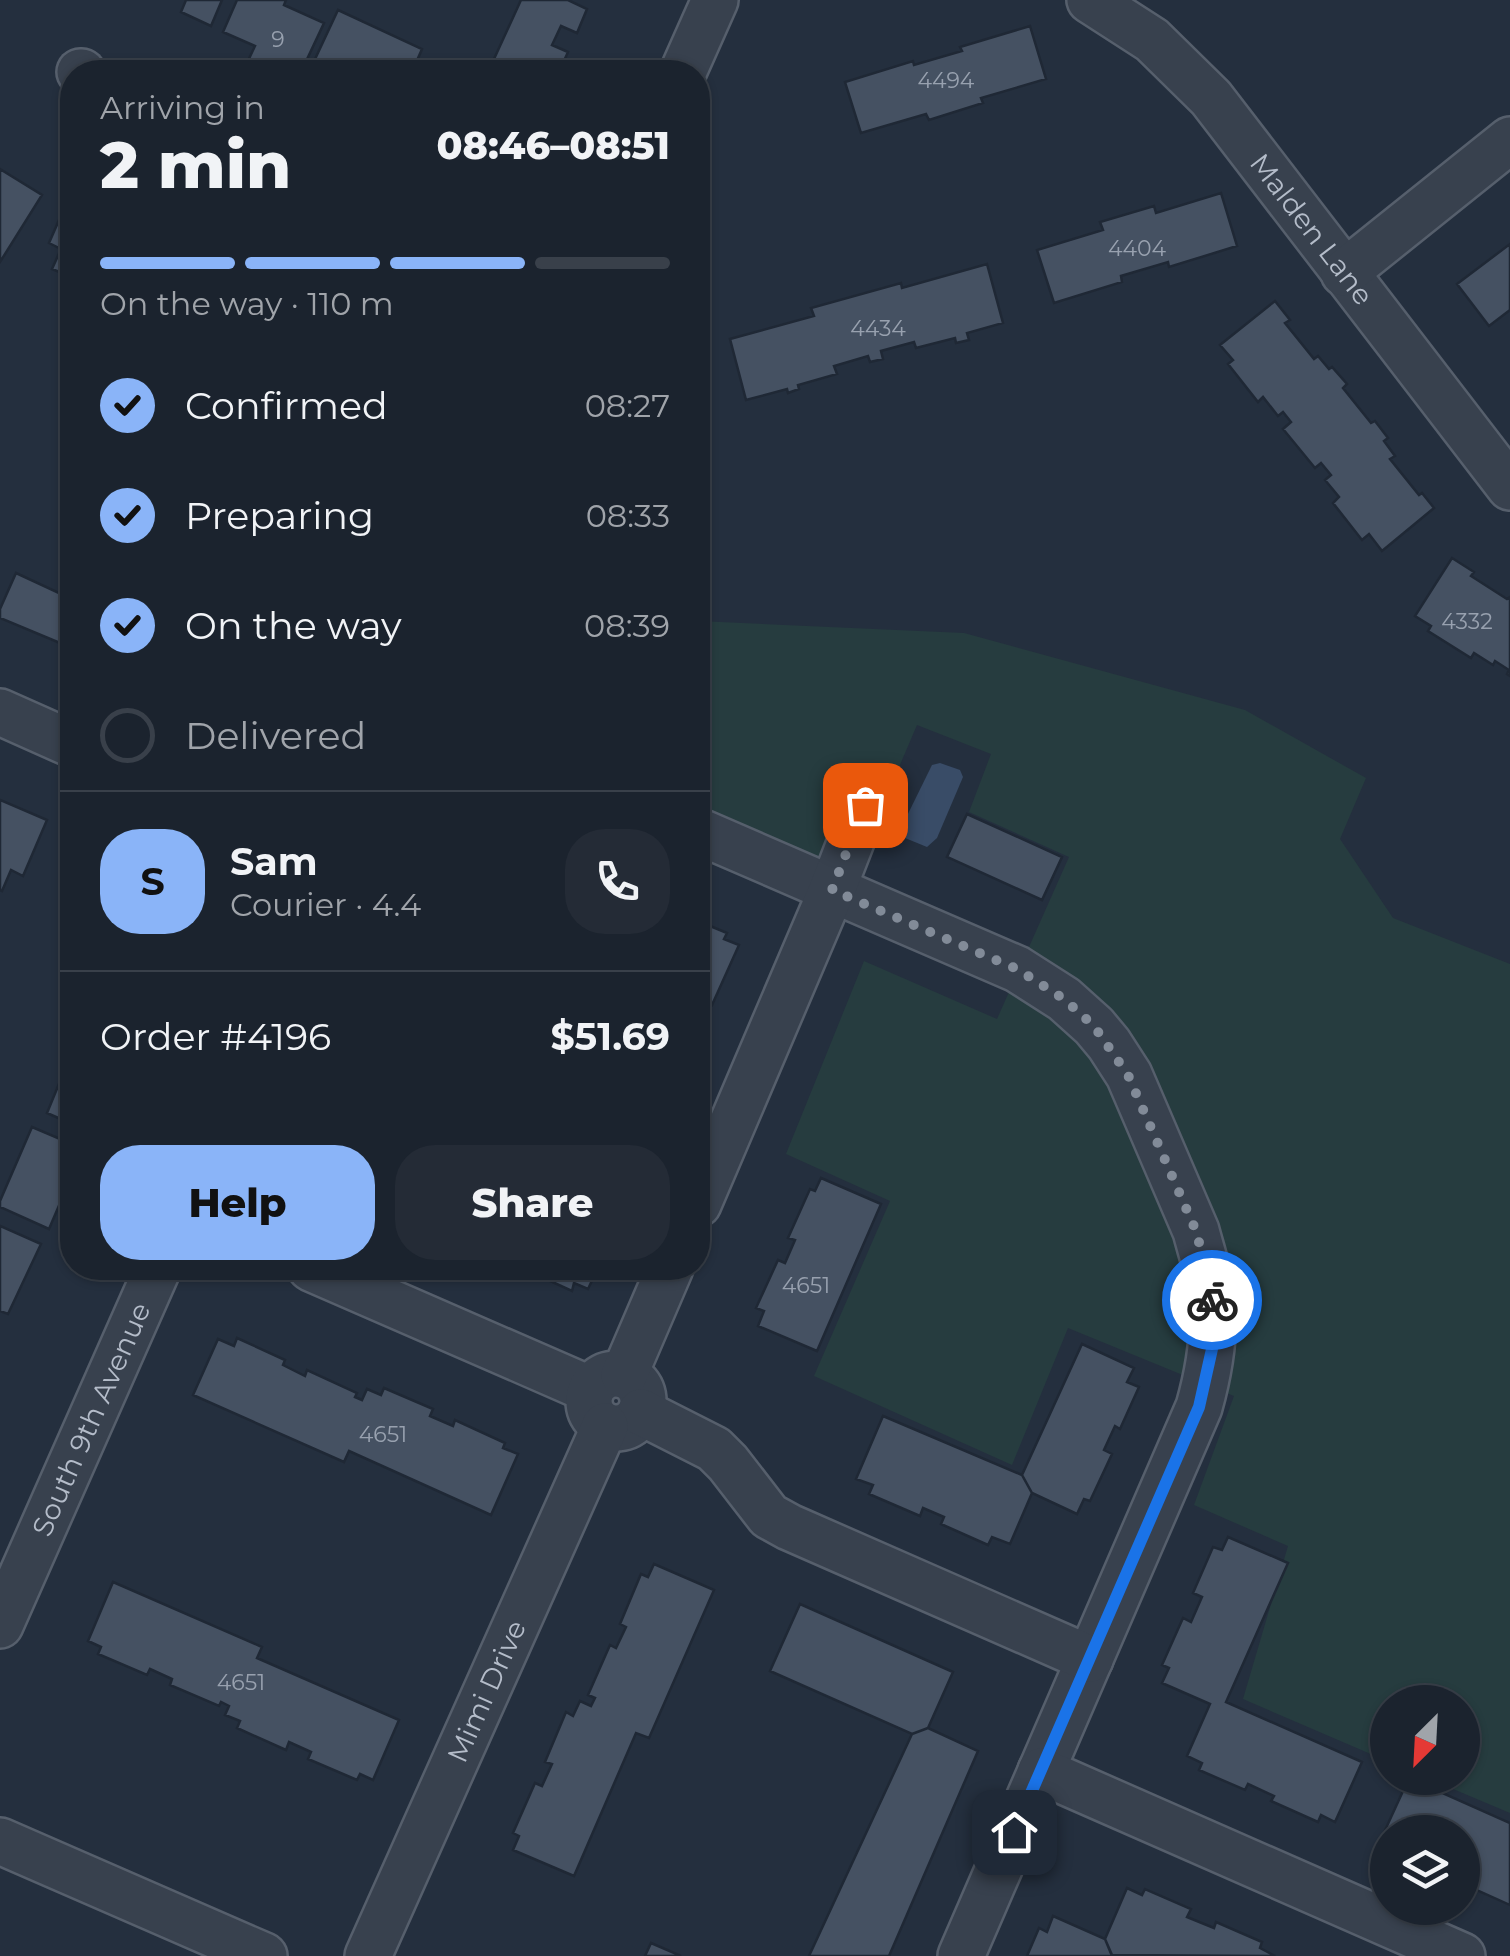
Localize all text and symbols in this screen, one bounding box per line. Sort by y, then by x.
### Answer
house number: 9 [271,26,285,53]
house number: 4494 [918,67,975,94]
text: Arriving in [100,88,265,127]
text: 08:46–08:51 [437,122,670,169]
text: 2 min [100,125,291,204]
street label: Malden Lane [1243,147,1381,312]
house number: 4404 [1108,235,1167,262]
text: On the way · 110 m [100,284,394,323]
house number: 4434 [850,315,906,342]
icon: check [100,378,155,433]
text: Confirmed [185,382,388,429]
text: 08:27 [585,386,670,425]
icon: check [100,488,155,543]
text: Preparing [185,492,374,539]
text: 08:33 [586,496,670,535]
icon: check [100,598,155,653]
text: On the way [185,602,402,649]
text: 08:39 [584,606,670,645]
house number: 4332 [1441,608,1493,635]
text: Delivered [185,712,366,759]
pin [823,763,908,848]
icon: bag [838,778,893,833]
button: phone [565,829,670,934]
text: Sam [230,838,318,885]
text: S [140,858,165,905]
text: Courier · 4.4 [230,885,421,924]
text: Order #4196 [100,1013,331,1060]
text: $51.69 [550,1013,670,1060]
button: Help [100,1145,375,1260]
button: Share [395,1145,670,1260]
courier [1162,1250,1262,1350]
house number: 4651 [782,1272,830,1299]
icon: bike [1185,1273,1240,1328]
street label: South 9th Avenue [25,1297,158,1541]
house number: 4651 [359,1421,407,1448]
street label: Mimi Drive [440,1615,533,1768]
house number: 4651 [217,1669,265,1696]
north arrow [1370,1685,1480,1795]
map controls [1370,1685,1480,1925]
pin [972,1790,1057,1875]
icon: home [987,1805,1042,1860]
button: layers [1370,1815,1480,1925]

